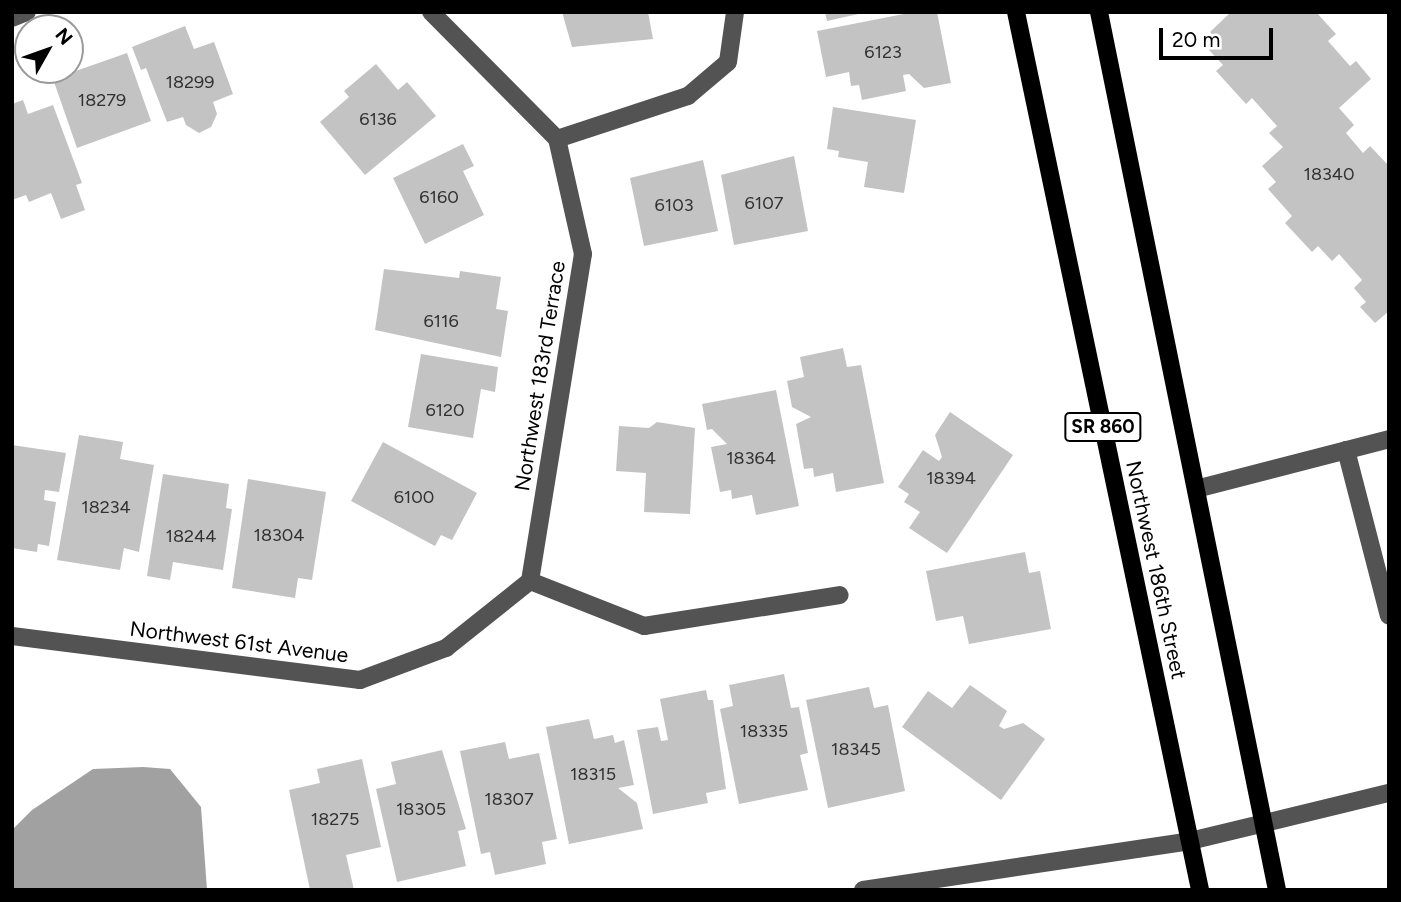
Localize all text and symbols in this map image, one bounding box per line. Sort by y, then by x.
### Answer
north arrow [14,14,84,84]
scale bar [1163,14,1277,58]
text: N [50,23,77,49]
text: 20 m [1172,27,1220,52]
house number: 6123 [864,41,902,63]
house number: 18299 [166,71,214,93]
house number: 18279 [78,89,126,111]
house number: 6136 [359,108,397,130]
house number: 18340 [1304,163,1354,185]
house number: 6160 [419,186,459,208]
house number: 6107 [745,192,783,214]
house number: 6103 [655,194,693,216]
street label: Northwest 183rd Terrace [509,259,571,493]
house number: 6116 [423,310,459,332]
house number: 6120 [425,399,465,421]
road number: SR 860 [1063,412,1143,442]
house number: 18364 [726,447,776,469]
street label: Northwest 186th Street [1121,458,1191,682]
house number: 18394 [926,467,976,489]
house number: 6100 [394,486,434,508]
house number: 18234 [81,496,131,518]
house number: 18304 [254,524,304,546]
house number: 18244 [166,525,216,547]
street label: Northwest 61st Avenue [128,616,350,668]
house number: 18335 [740,720,788,742]
house number: 18345 [831,738,881,760]
house number: 18315 [570,763,616,785]
house number: 18307 [484,788,534,810]
house number: 18305 [396,798,446,820]
house number: 18275 [311,808,359,830]

